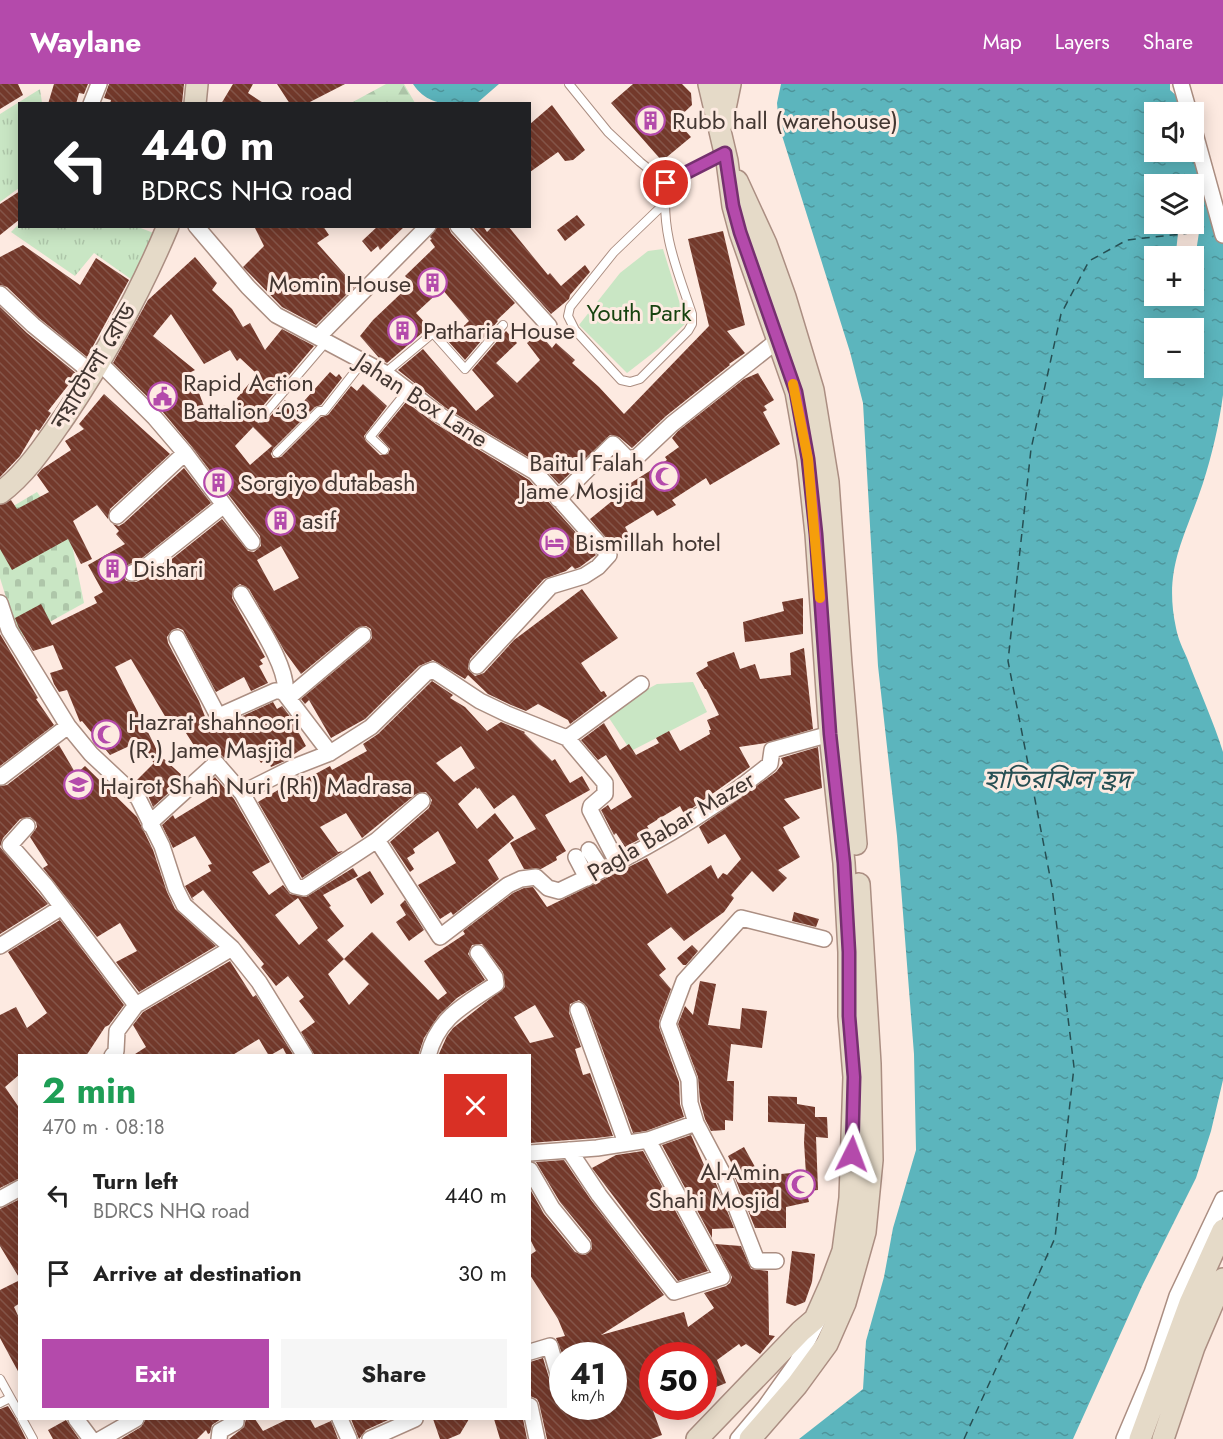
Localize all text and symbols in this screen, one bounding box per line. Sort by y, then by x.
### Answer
text: Waylane [30,22,141,63]
text: Map [983,27,1022,57]
text: Layers [1055,27,1110,57]
text: Share [1143,27,1193,57]
map controls [1144,102,1204,378]
button: sound [1144,102,1204,162]
place label: Rubb hall (warehouse) [672,103,898,138]
building icon: Rubb hall (warehouse) [635,104,667,136]
text: 440 m [141,115,274,176]
icon: left [42,126,120,204]
pin [640,157,691,208]
icon: arrive [649,166,682,199]
text: BDRCS NHQ road [141,171,353,210]
button: layers [1144,174,1204,234]
button: + [1144,246,1204,306]
place label: Momin House [269,266,411,301]
building icon: Momin House [416,267,448,299]
park label: Youth Park [586,295,692,330]
street label: নয়াটোলা রোড [41,296,145,437]
place label: Patharia House [423,313,575,348]
building icon: Patharia House [386,314,418,346]
button: − [1144,318,1204,378]
street label: Jahan Box Lane [346,342,495,456]
place label: Rapid Action Battalion -03 [183,365,314,428]
public building icon: Rapid Action Battalion -03 [146,380,178,412]
place label: Baitul Falah Jame Mosjid [517,445,644,508]
mosque icon: Baitul Falah Jame Mosjid [649,460,681,492]
place label: Sorgiyo dutabash [240,465,416,500]
building icon: Sorgiyo dutabash [203,466,235,498]
place label: asif [302,503,337,538]
building icon: asif [265,504,297,536]
place label: Bismillah hotel [575,525,721,560]
hotel icon: Bismillah hotel [538,526,570,558]
place label: Dishari [133,551,204,586]
building icon: Dishari [96,552,128,584]
place label: Hazrat shahnoori (R.) Jame Masjid [128,704,300,767]
mosque icon: Hazrat shahnoori (R.) Jame Masjid [91,719,123,751]
water label: হাতিরঝিল হ্রদ [984,760,1135,798]
street label: Pagla Babar Mazer [581,762,762,890]
place label: Hajrot Shah Nuri (Rh) Madrasa [100,768,412,803]
school or university icon: Hajrot Shah Nuri (Rh) Madrasa [63,769,95,801]
text: 2 min [42,1064,137,1116]
button: close [444,1074,507,1137]
text: 470 m · 08:18 [42,1113,165,1142]
position arrow [820,1122,884,1186]
place label: Al-Amin Shahi Mosjid [649,1154,780,1217]
text: Turn left [93,1165,178,1197]
mosque icon: Al-Amin Shahi Mosjid [785,1169,817,1201]
icon: left [42,1179,75,1212]
text: 440 m [444,1179,507,1211]
text: BDRCS NHQ road [93,1197,250,1226]
icon: arrive [42,1257,75,1290]
text: Arrive at destination [93,1257,302,1289]
text: 30 m [458,1257,507,1289]
button: Exit [42,1339,269,1408]
button: Share [281,1339,507,1408]
speed limit sign: 50 [639,1342,717,1420]
text: 41 [570,1352,606,1395]
text: km/h [571,1385,605,1407]

